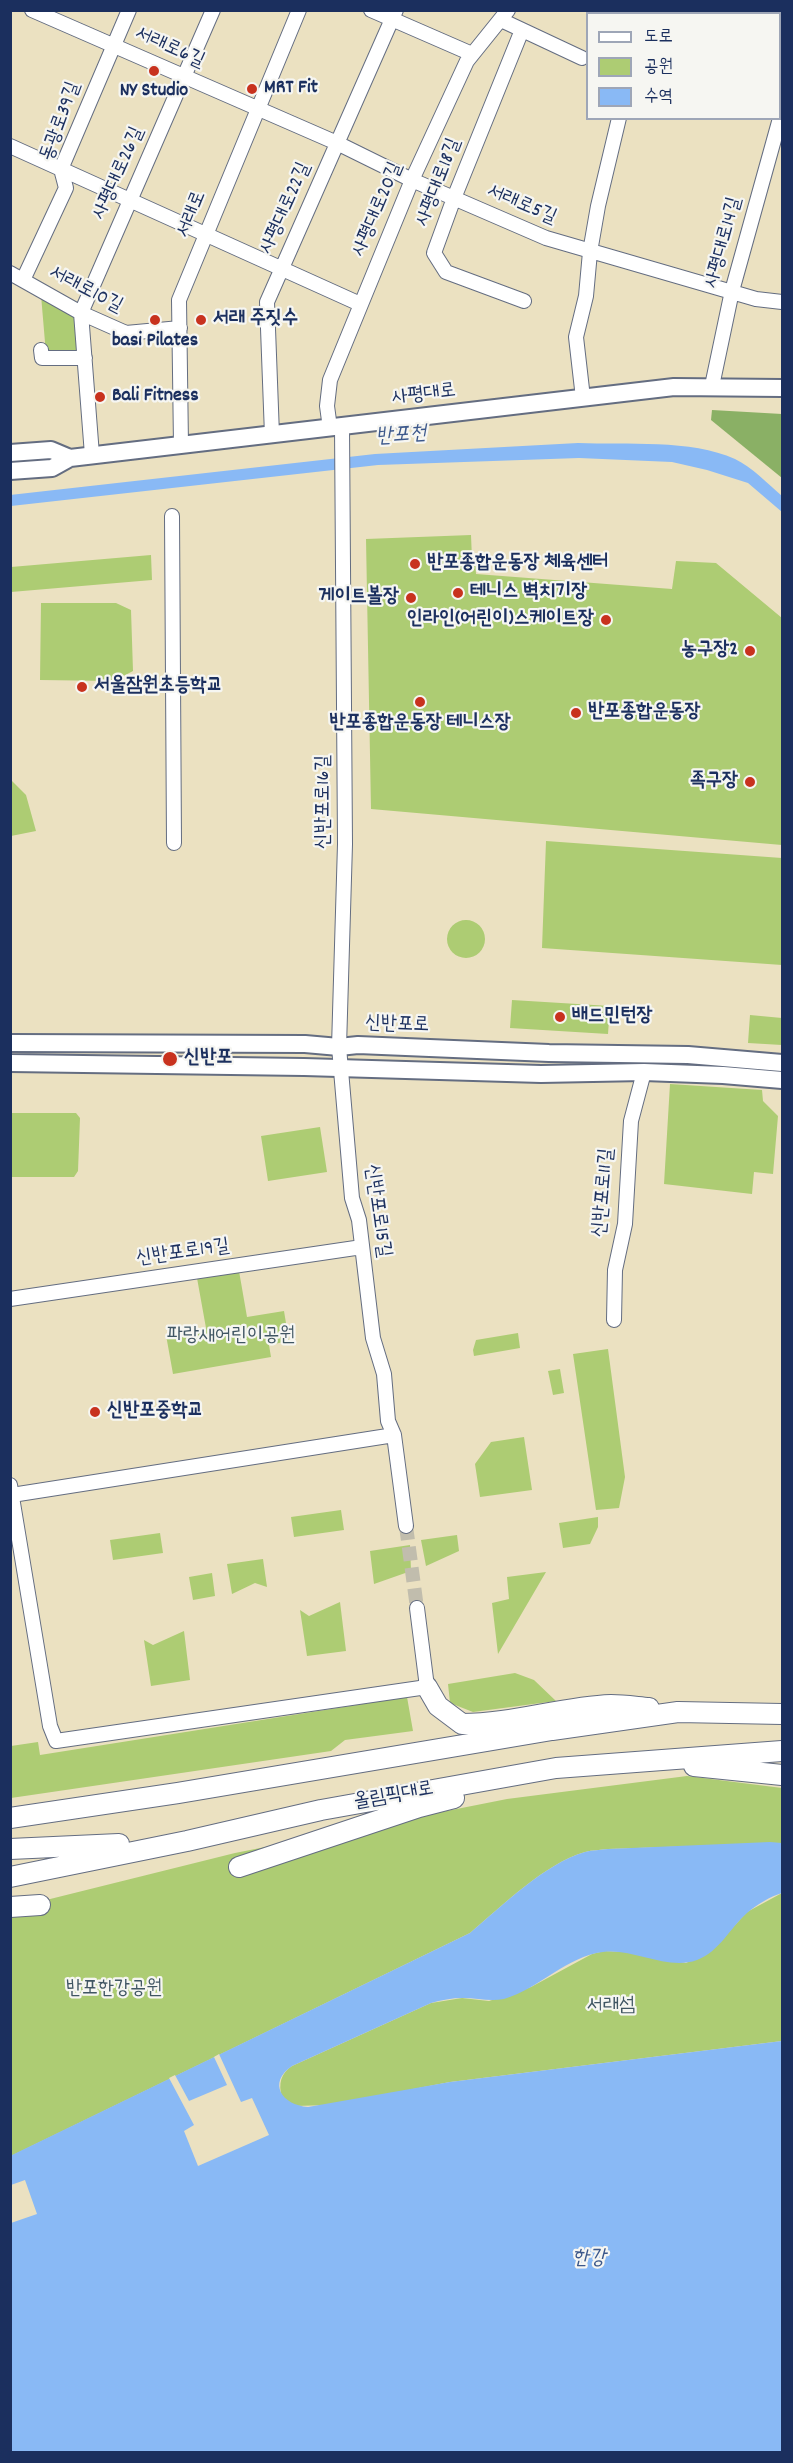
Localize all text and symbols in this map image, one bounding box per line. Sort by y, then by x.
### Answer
legend [586,12,781,120]
street label: 서래로6길 [130,23,208,75]
text: 도로 [644,25,673,50]
text: 공원 [644,55,673,80]
marker: NY Studio [147,64,161,78]
place label: MRT Fit [264,77,318,101]
street label: 동광로39길 [37,79,87,165]
place label: NY Studio [120,80,188,104]
marker: MRT Fit [245,82,259,96]
text: 수역 [644,85,673,110]
street label: 사평대로26길 [89,124,151,224]
street label: 사평대로18길 [412,135,468,231]
street label: 사평대로22길 [256,159,318,259]
street label: 사평대로20길 [348,159,410,261]
street label: 서래로5길 [482,181,560,231]
street label: 서래로 [173,188,213,242]
street label: 사평대로14길 [701,195,749,291]
street label: 서래로10길 [44,262,126,320]
place label: 서래 주짓수 [213,308,298,332]
marker: basi Pilates [148,313,162,327]
marker: 서래 주짓수 [194,313,208,327]
place label: basi Pilates [112,330,198,354]
street label: 사평대로 [391,380,457,412]
place label: Bali Fitness [112,385,199,409]
marker: Bali Fitness [93,390,107,404]
water label: 반포천 [375,423,427,451]
place label: 반포종합운동장 체육센터 [427,552,609,576]
marker: 반포종합운동장 체육센터 [408,557,422,571]
place label: 테니스 벽치기장 [470,581,587,605]
place label: 게이트볼장 [319,586,399,610]
marker: 테니스 벽치기장 [451,586,465,600]
marker: 게이트볼장 [404,591,418,605]
place label: 인라인(어린이)스케이트장 [407,608,594,632]
marker: 인라인(어린이)스케이트장 [599,613,613,627]
place label: 농구장2 [681,639,738,663]
marker: 농구장2 [743,644,757,658]
place label: 서울잠원초등학교 [94,675,223,699]
marker: 서울잠원초등학교 [75,680,89,694]
marker: 반포종합운동장 테니스장 [413,695,427,709]
place label: 반포종합운동장 [588,701,701,725]
marker: 반포종합운동장 [569,706,583,720]
place label: 반포종합운동장 테니스장 [329,712,511,736]
street label: 신반포로16길 [313,755,337,849]
place label: 족구장 [690,770,738,794]
marker: 족구장 [743,775,757,789]
place label: 배드민턴장 [572,1005,652,1029]
marker: 배드민턴장 [553,1010,567,1024]
street label: 신반포로 [364,1013,430,1039]
place label: 신반포 [184,1047,232,1071]
marker: 신반포 [161,1050,179,1068]
street label: 신반포로11길 [589,1148,621,1238]
street label: 신반포로15길 [358,1163,394,1259]
street label: 신반포로19길 [135,1236,231,1272]
park label: 파랑새어린이공원 [167,1325,295,1349]
place label: 신반포중학교 [107,1400,204,1424]
marker: 신반포중학교 [88,1405,102,1419]
street label: 올림픽대로 [352,1778,436,1816]
park label: 반포한강공원 [66,1978,162,2002]
park label: 서래섬 [587,1995,635,2019]
water label: 한강 [572,2247,606,2273]

